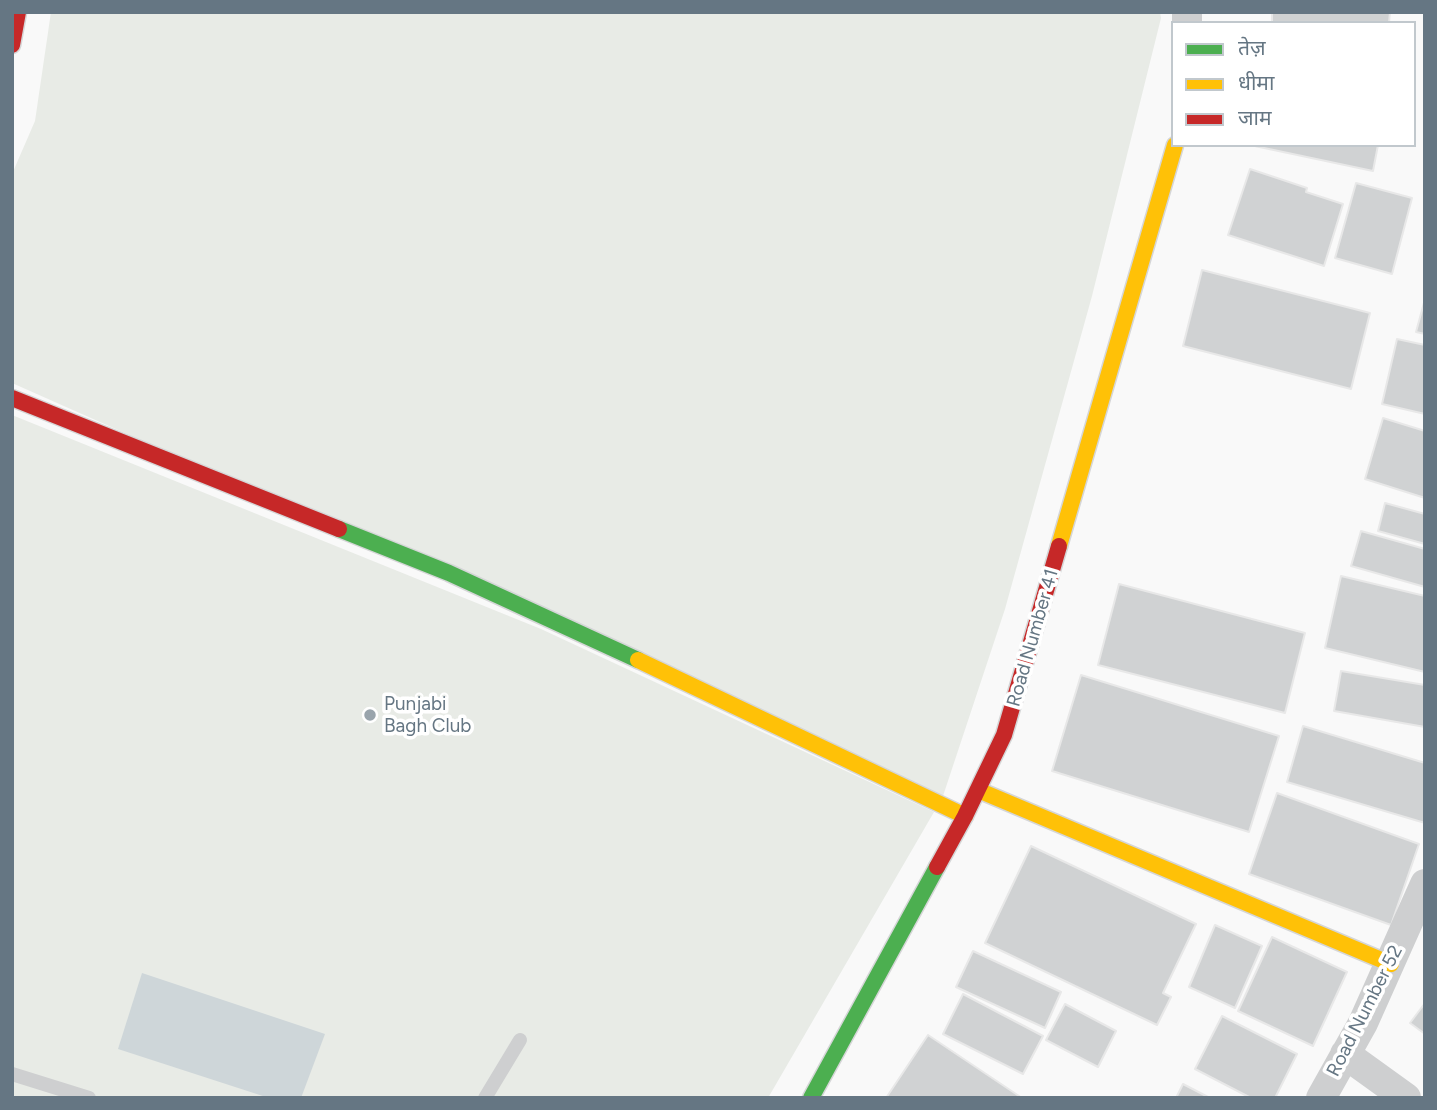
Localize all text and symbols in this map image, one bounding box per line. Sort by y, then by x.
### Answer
legend [1171,21,1416,147]
text: तेज़ [1238,35,1266,60]
text: धीमा [1238,70,1274,95]
text: जाम [1238,105,1272,130]
street label: Road Number 41 [1002,567,1064,709]
place label: Punjabi Bagh Club [384,693,471,737]
marker: Punjabi Bagh Club [362,707,378,723]
street label: Road Number 52 [1322,942,1408,1080]

